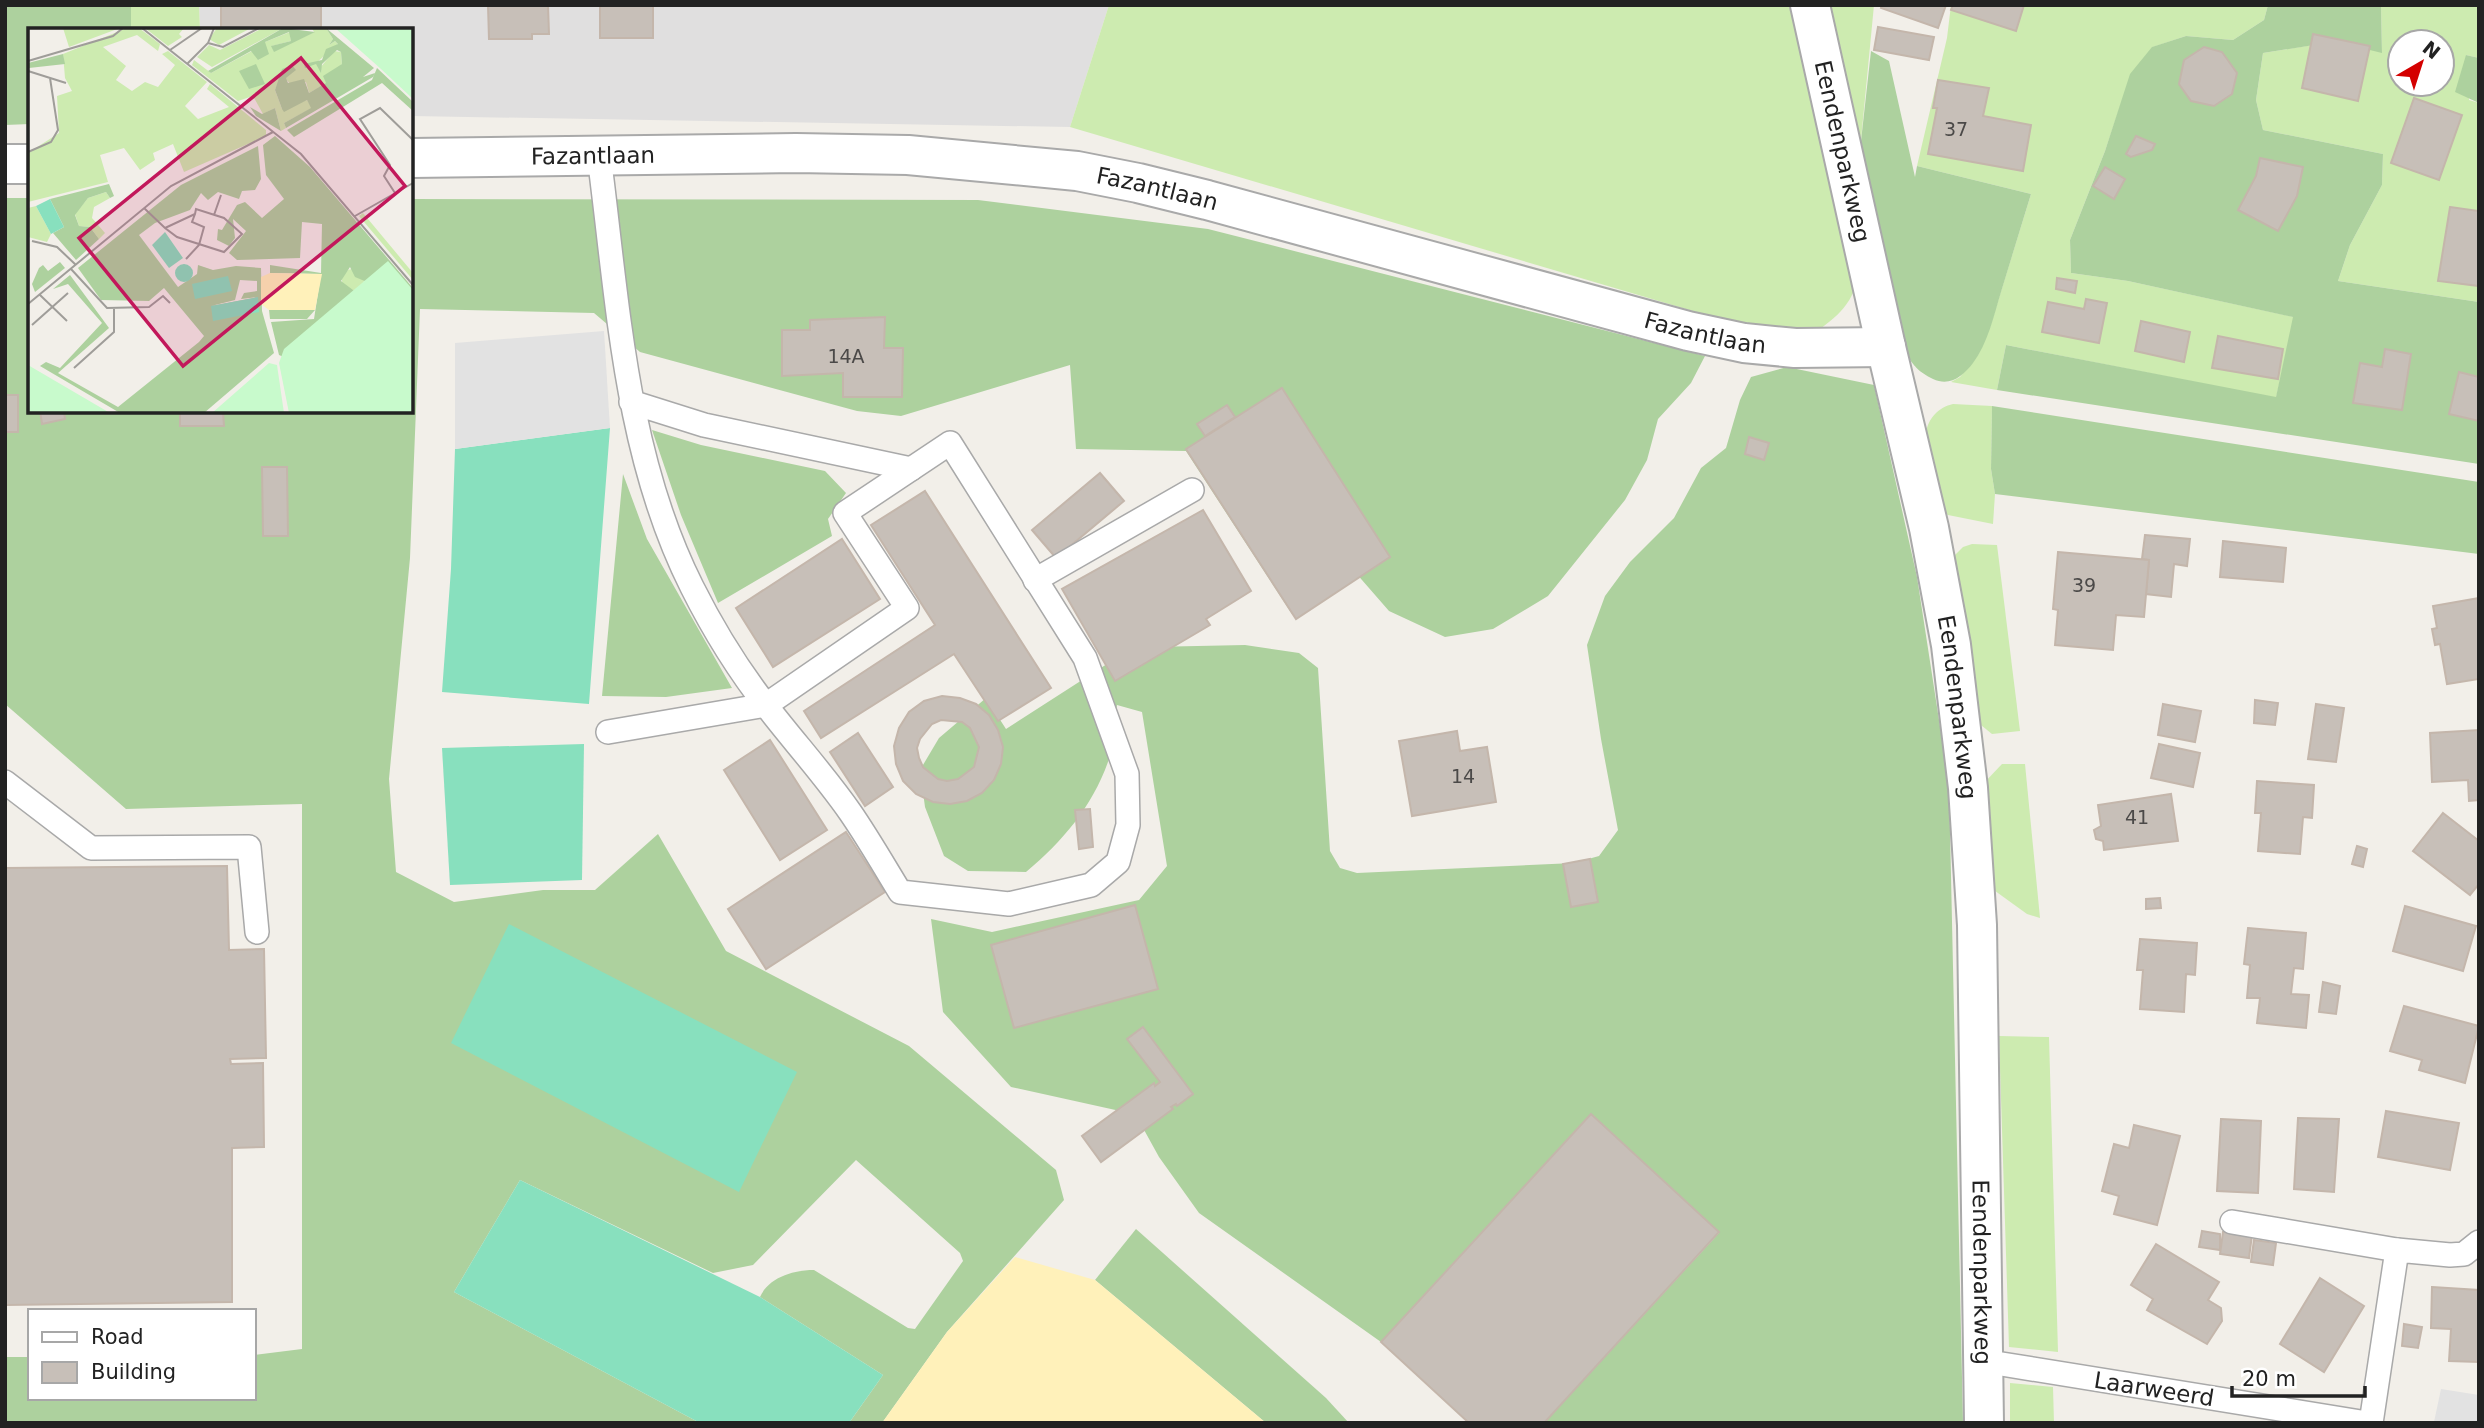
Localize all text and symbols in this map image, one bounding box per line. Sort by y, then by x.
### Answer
inset map [28,28,413,413]
north arrow [2386,28,2456,98]
text: N [2419,36,2445,63]
street label: Eendenparkweg [1810,58,1875,245]
house number: 37 [1944,118,1968,140]
street label: Fazantlaan [531,142,655,169]
street label: Fazantlaan [1094,162,1221,215]
street label: Fazantlaan [1641,307,1767,358]
house number: 14A [827,345,865,367]
house number: 39 [2072,574,2096,596]
street label: Eendenparkweg [1933,613,1982,800]
house number: 14 [1451,765,1475,787]
house number: 41 [2125,806,2149,828]
street label: Eendenparkweg [1968,1179,1996,1365]
legend [28,1309,256,1400]
text: Road [91,1325,144,1349]
scale bar [2232,1354,2365,1398]
text: Building [91,1360,176,1384]
street label: Laarweerd [2092,1367,2216,1411]
text: 20 m [2242,1367,2296,1391]

